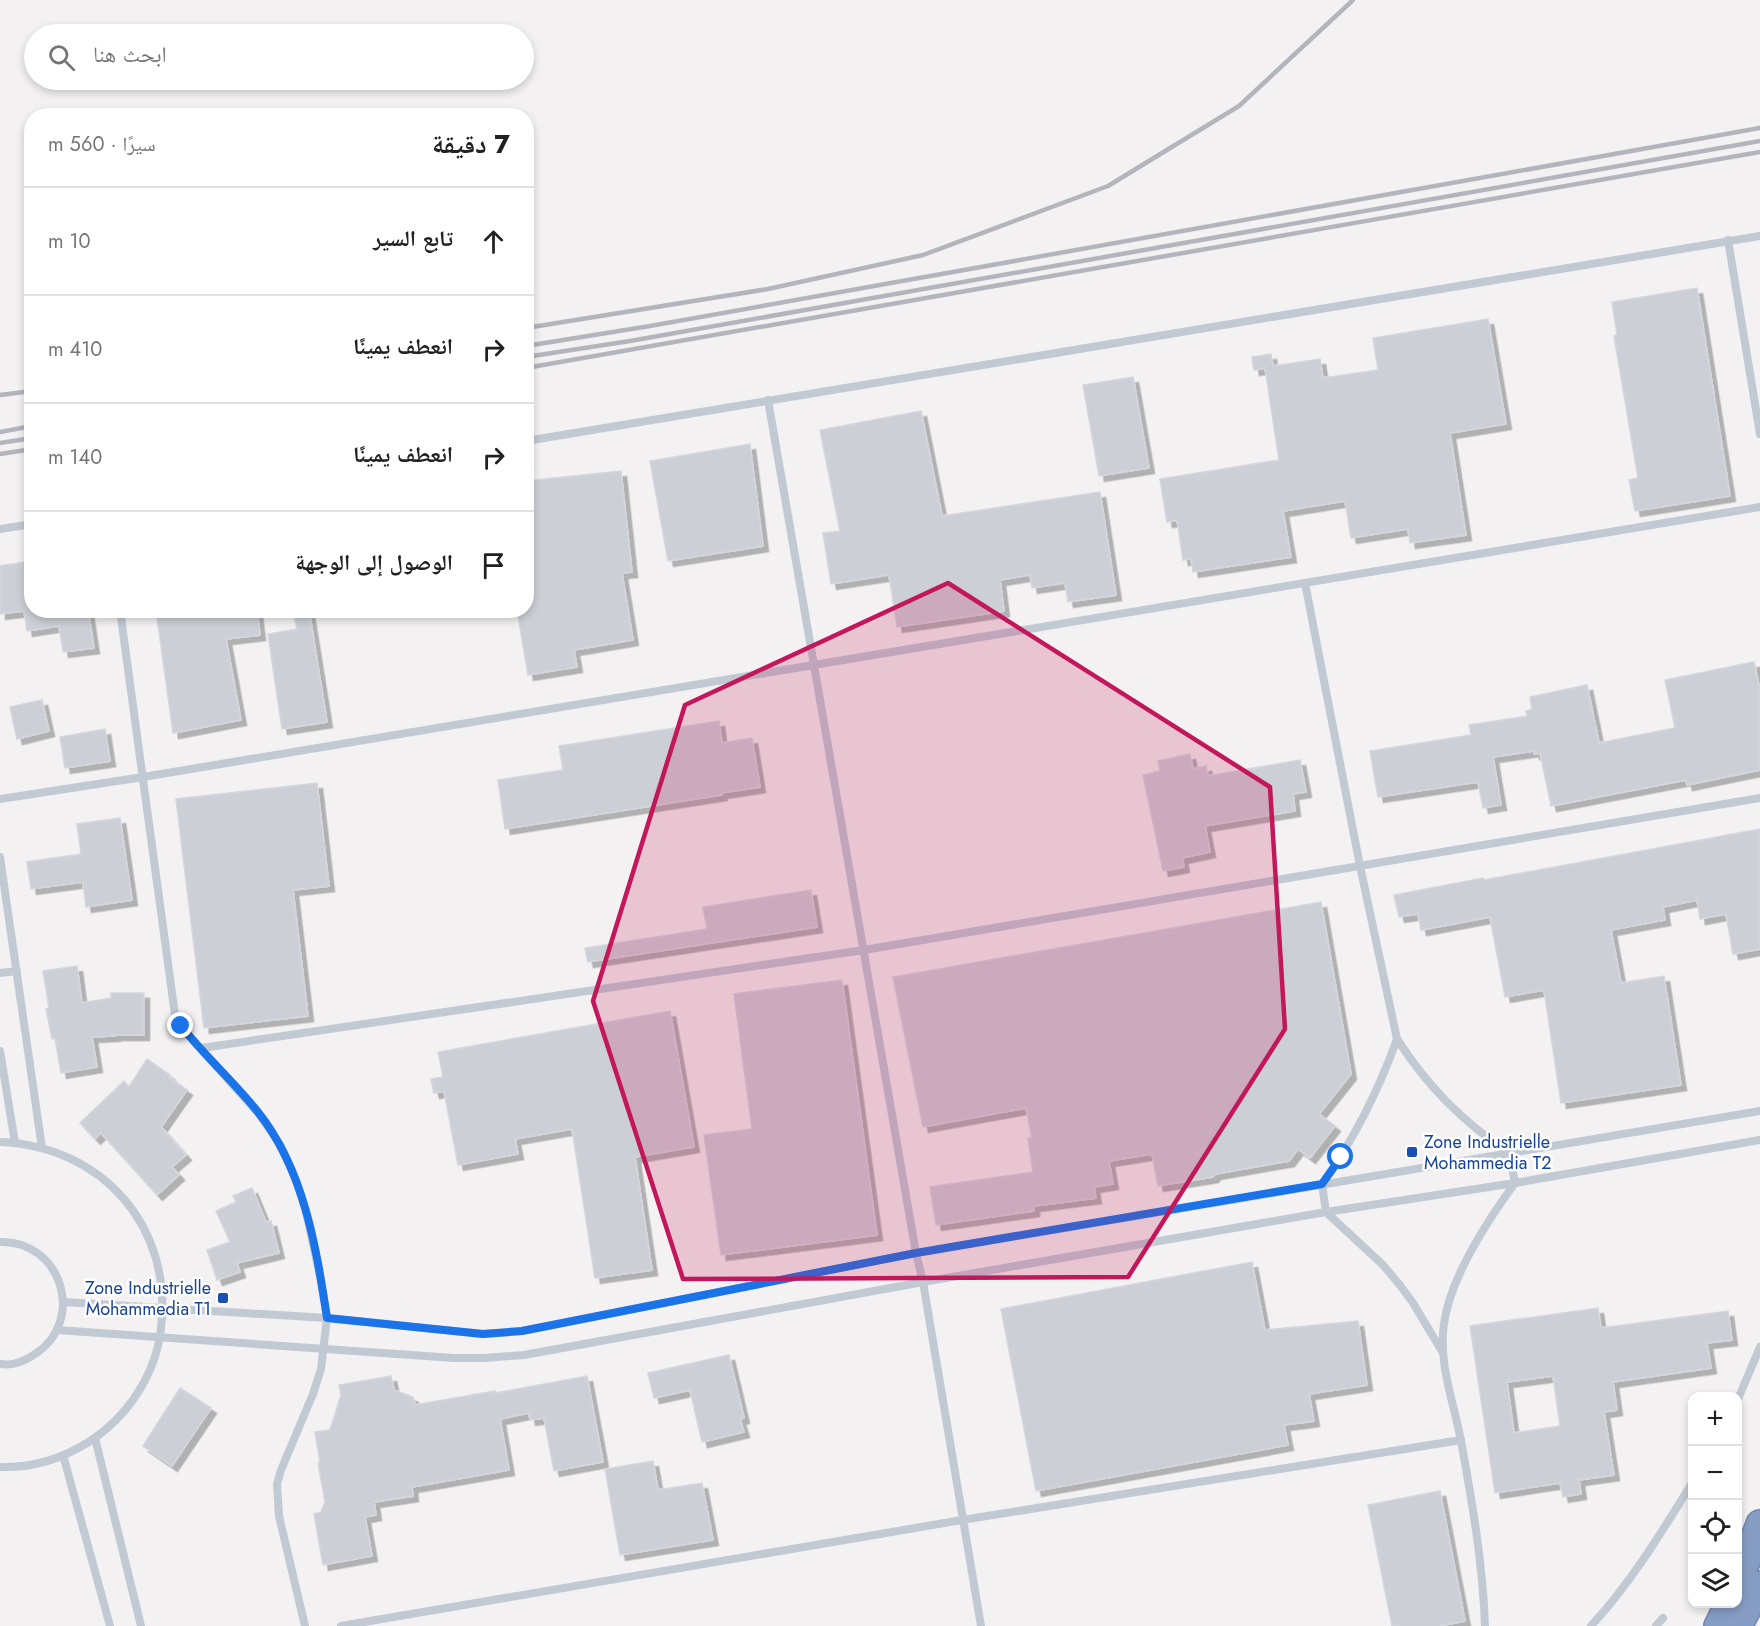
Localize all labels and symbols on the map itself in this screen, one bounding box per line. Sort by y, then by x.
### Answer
route end [167,1012,193,1038]
place label: Zone Industrielle Mohammedia T2 [1424,1129,1551,1176]
route start [1327,1143,1353,1169]
marker: Zone Industrielle Mohammedia T2 [1405,1145,1419,1159]
place label: Zone Industrielle Mohammedia T1 [85,1275,211,1322]
marker: Zone Industrielle Mohammedia T1 [216,1291,230,1305]

